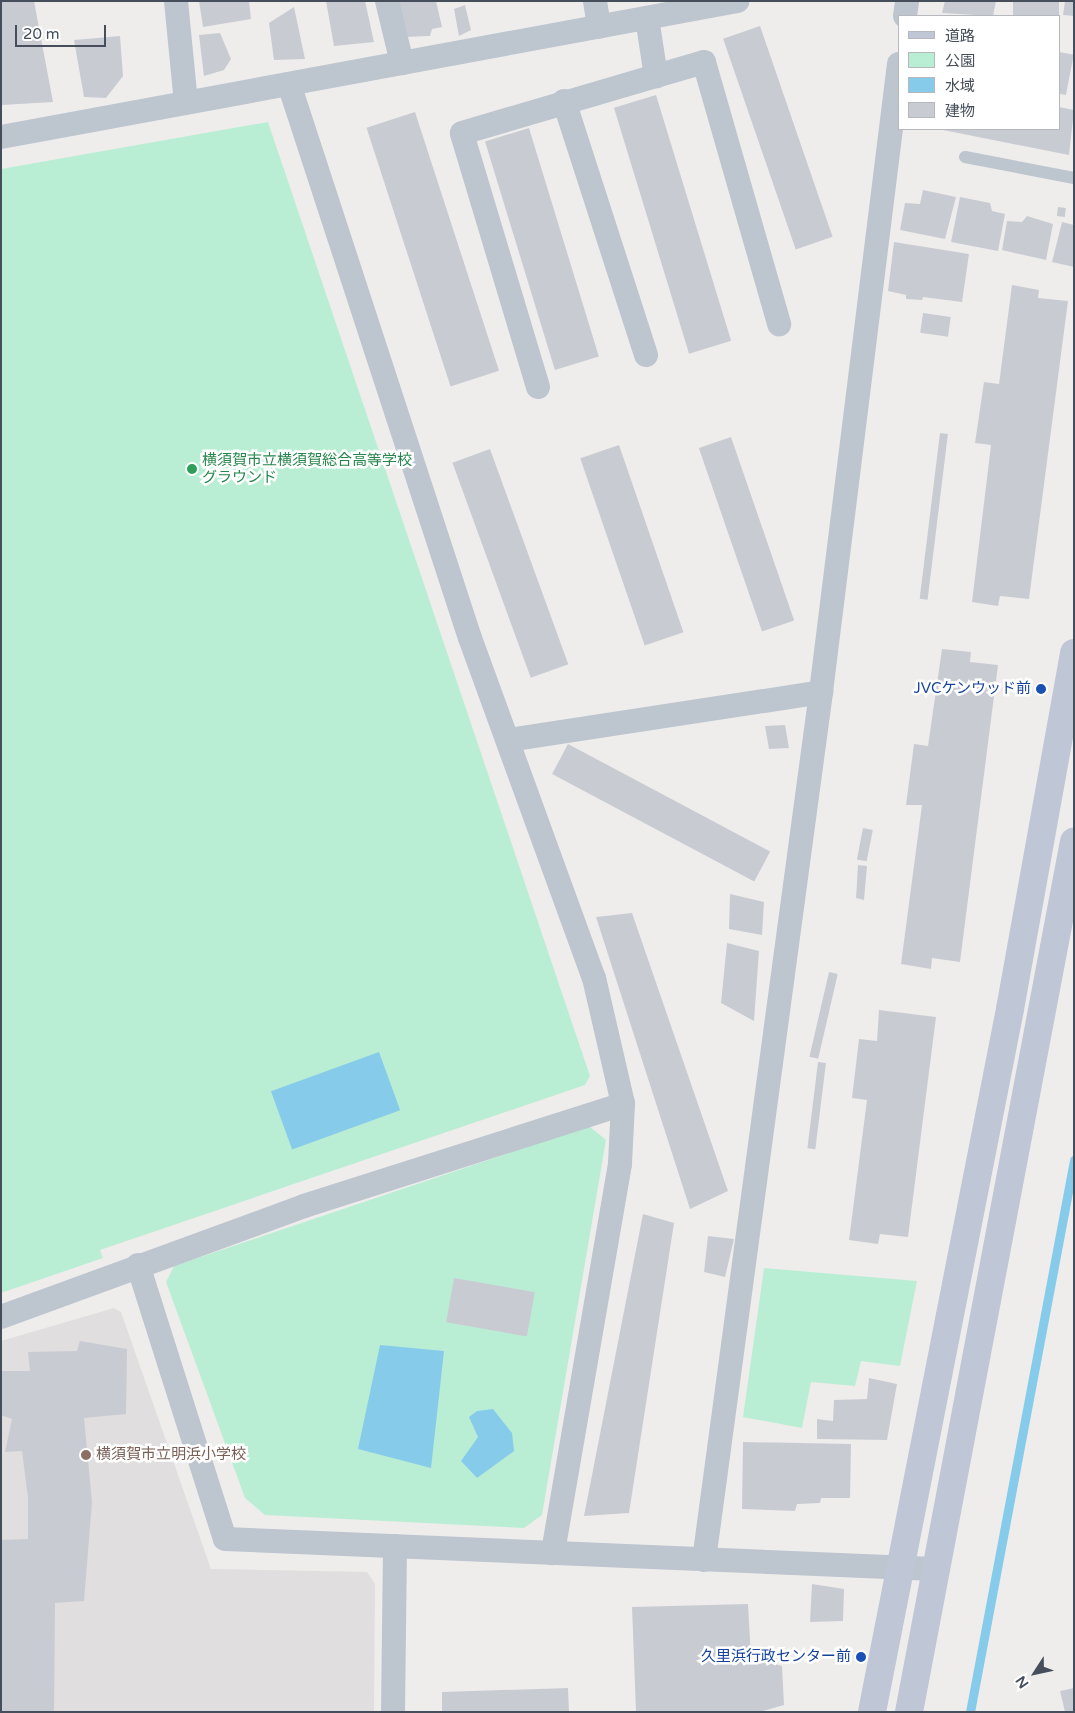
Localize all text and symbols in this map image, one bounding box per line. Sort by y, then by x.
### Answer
scale bar [18,15,109,47]
legend [898,15,1060,130]
text: 20 m [23,25,60,43]
text: 道路 [945,27,975,45]
text: 公園 [945,52,975,70]
text: 水域 [945,77,975,95]
text: 建物 [945,102,975,120]
place label: 横須賀市立横須賀総合高等学校 グラウンド [202,451,412,486]
marker: 横須賀市立横須賀総合高等学校 グラウンド [186,463,198,475]
place label: JVCケンウッド前 [913,680,1031,698]
marker: JVCケンウッド前 [1035,683,1047,695]
place label: 横須賀市立明浜小学校 [96,1446,246,1464]
marker: 横須賀市立明浜小学校 [80,1449,92,1461]
place label: 久里浜行政センター前 [701,1648,851,1666]
north arrow [1010,1648,1060,1698]
marker: 久里浜行政センター前 [855,1651,867,1663]
text: N [1012,1672,1032,1691]

